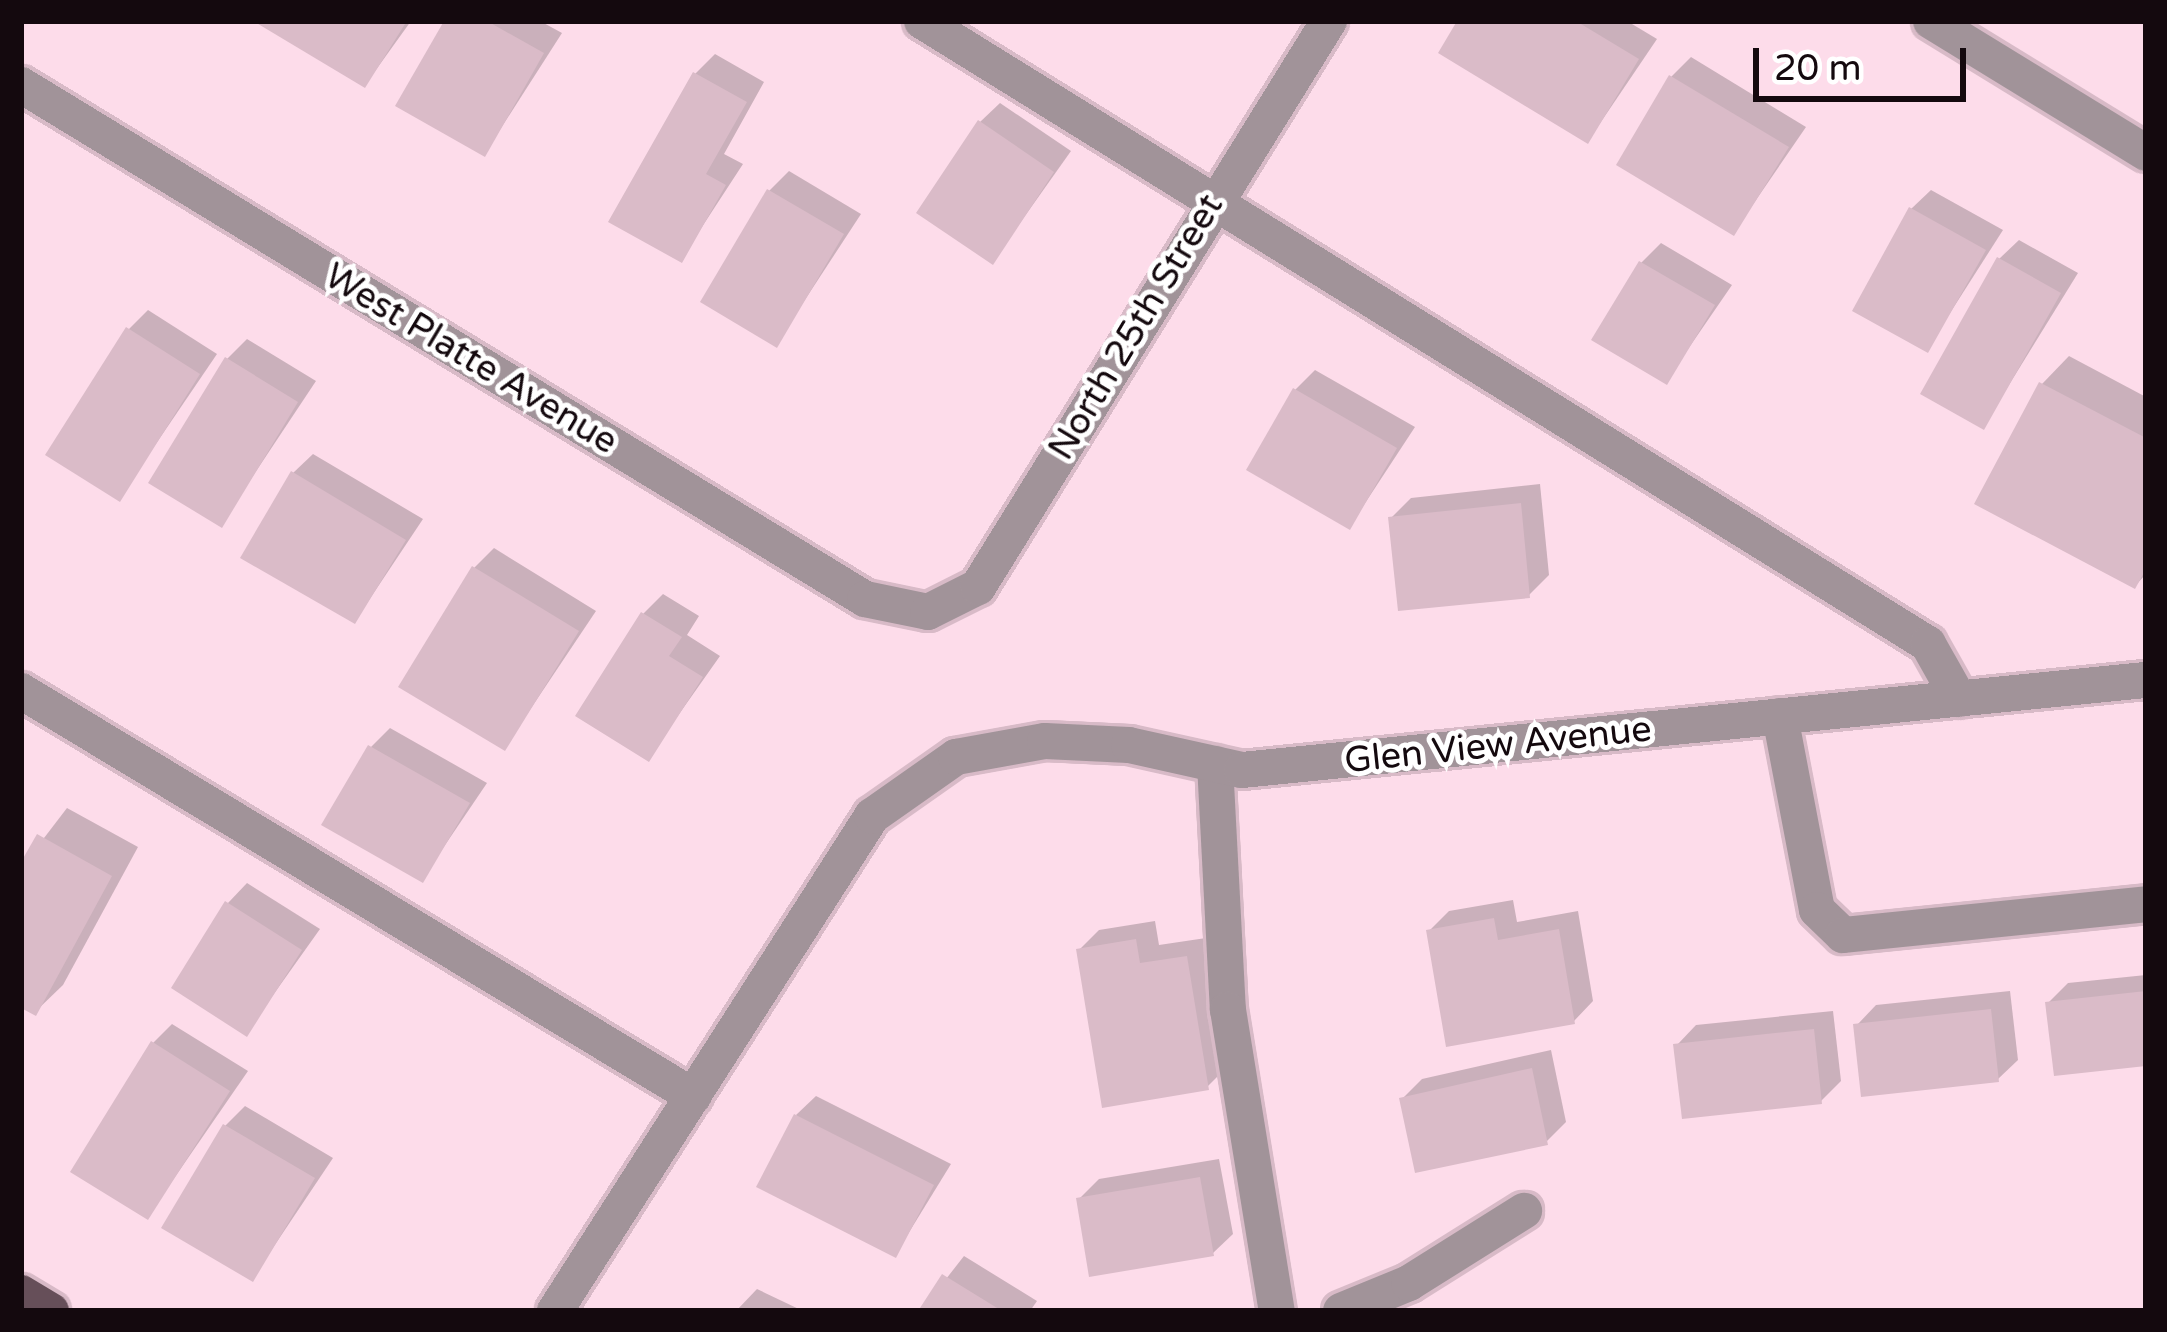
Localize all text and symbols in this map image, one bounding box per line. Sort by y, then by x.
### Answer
scale bar [1759,24,1972,98]
text: 20 m [1774,47,1862,90]
street label: North 25th Street [1040,186,1232,468]
street label: West Platte Avenue [317,254,625,464]
street label: Glen View Avenue [1342,707,1654,783]

